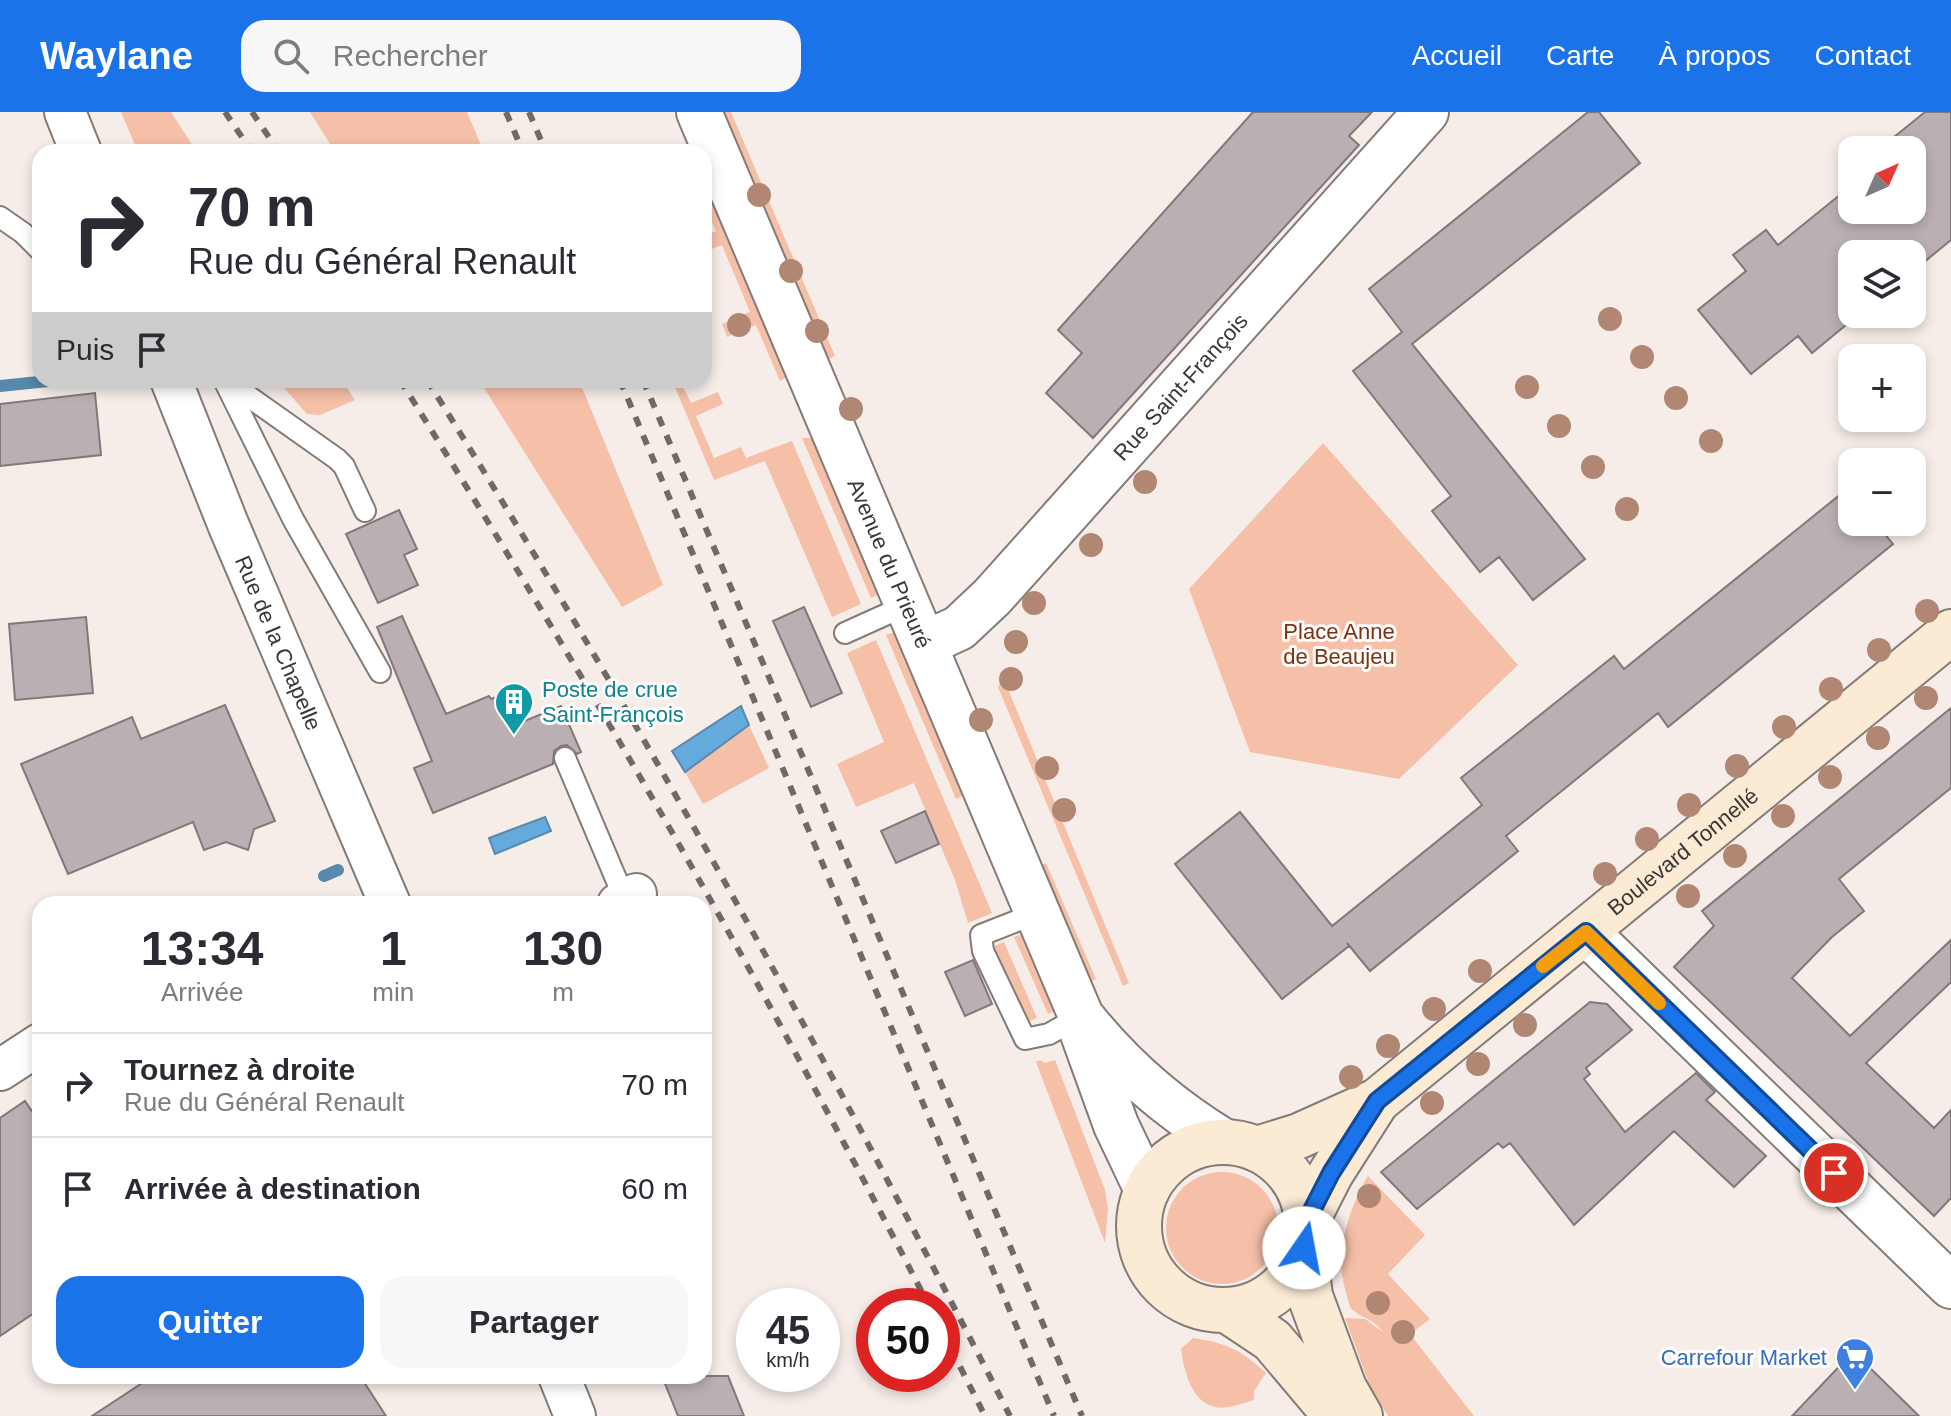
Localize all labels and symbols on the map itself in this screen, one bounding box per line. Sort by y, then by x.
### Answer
north arrow [1838,136,1926,224]
street label: Rue Saint-François [1108,308,1252,465]
street label: Avenue du Prieuré [843,475,937,652]
street label: Rue de la Chapelle [230,552,327,734]
park label: Place Anne de Beaujeu [1283,619,1395,669]
place label: Poste de crue Saint-François [542,677,684,727]
building icon: Poste de crue Saint-François [493,681,535,736]
street label: Boulevard Tonnellé [1602,783,1763,920]
pin [1800,1139,1868,1207]
position arrow [1262,1206,1346,1290]
speed limit sign: 50 [856,1288,960,1392]
supermarket icon: Carrefour Market [1834,1336,1876,1391]
place label: Carrefour Market [1661,1345,1827,1370]

